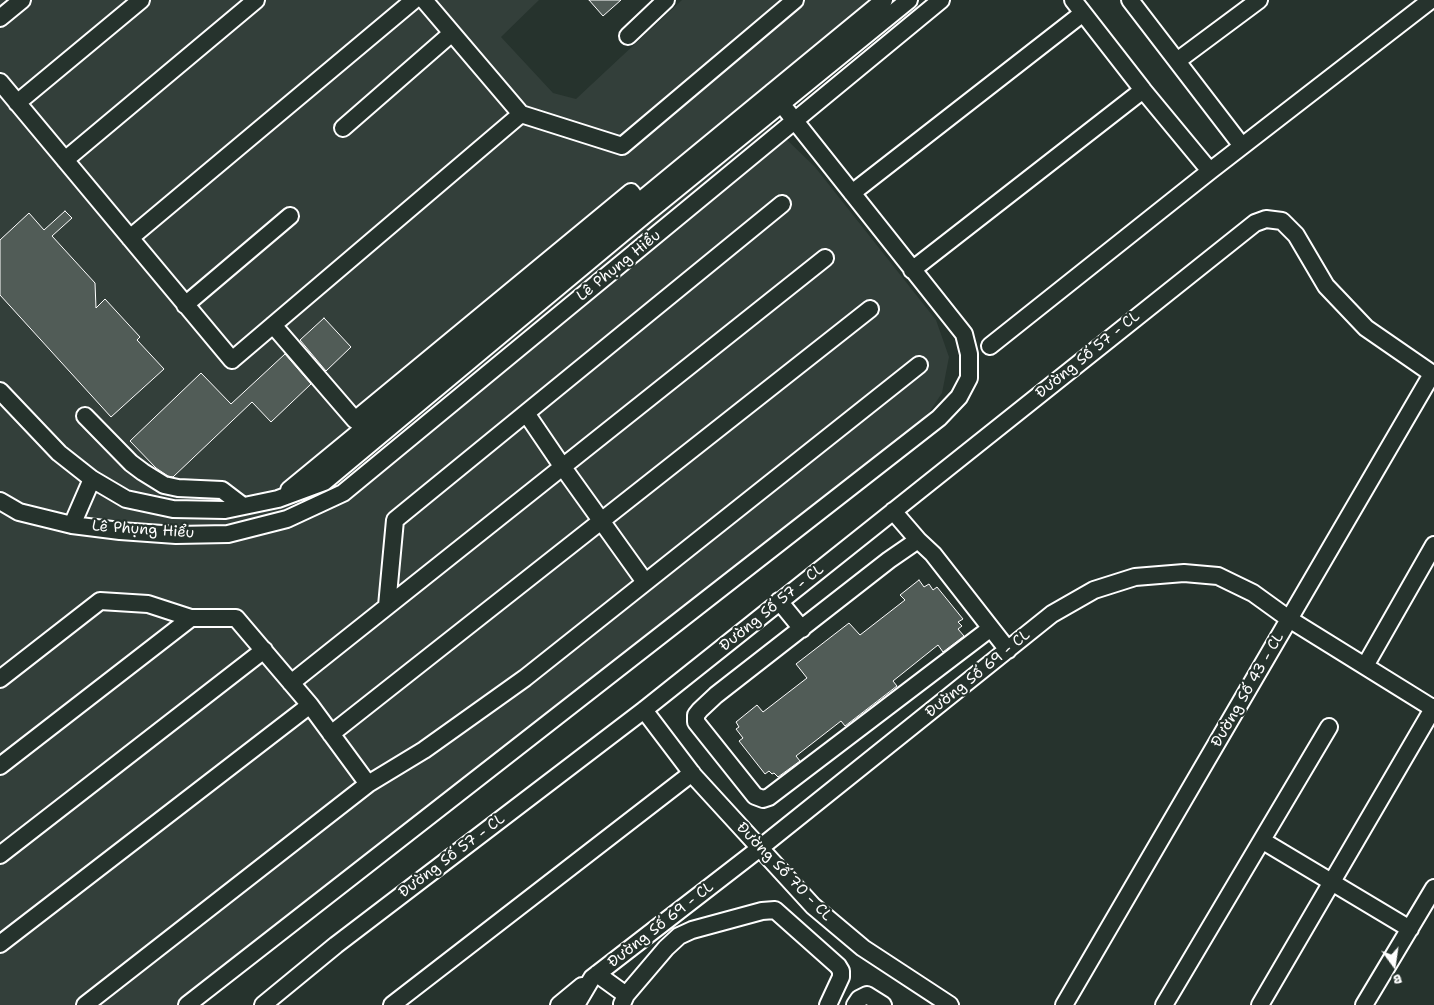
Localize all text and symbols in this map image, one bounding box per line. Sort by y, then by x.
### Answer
street label: Lê Phụng Hiểu [573,227,665,305]
street label: Đường Số 57 - CL [1032,308,1144,402]
street label: Lê Phụng Hiểu [91,517,195,543]
street label: Đường Số 57 - CL [716,561,828,655]
street label: Đường Số 69 - CL [922,626,1034,722]
street label: Đường Số 43 - CL [1208,630,1288,750]
street label: Đường Số 57 - CL [395,810,509,902]
street label: Đường Số 70 - CL [732,819,836,925]
street label: Đường Số 69 - CL [605,878,717,972]
north arrow [1369,940,1419,990]
text: B [1391,970,1404,989]

